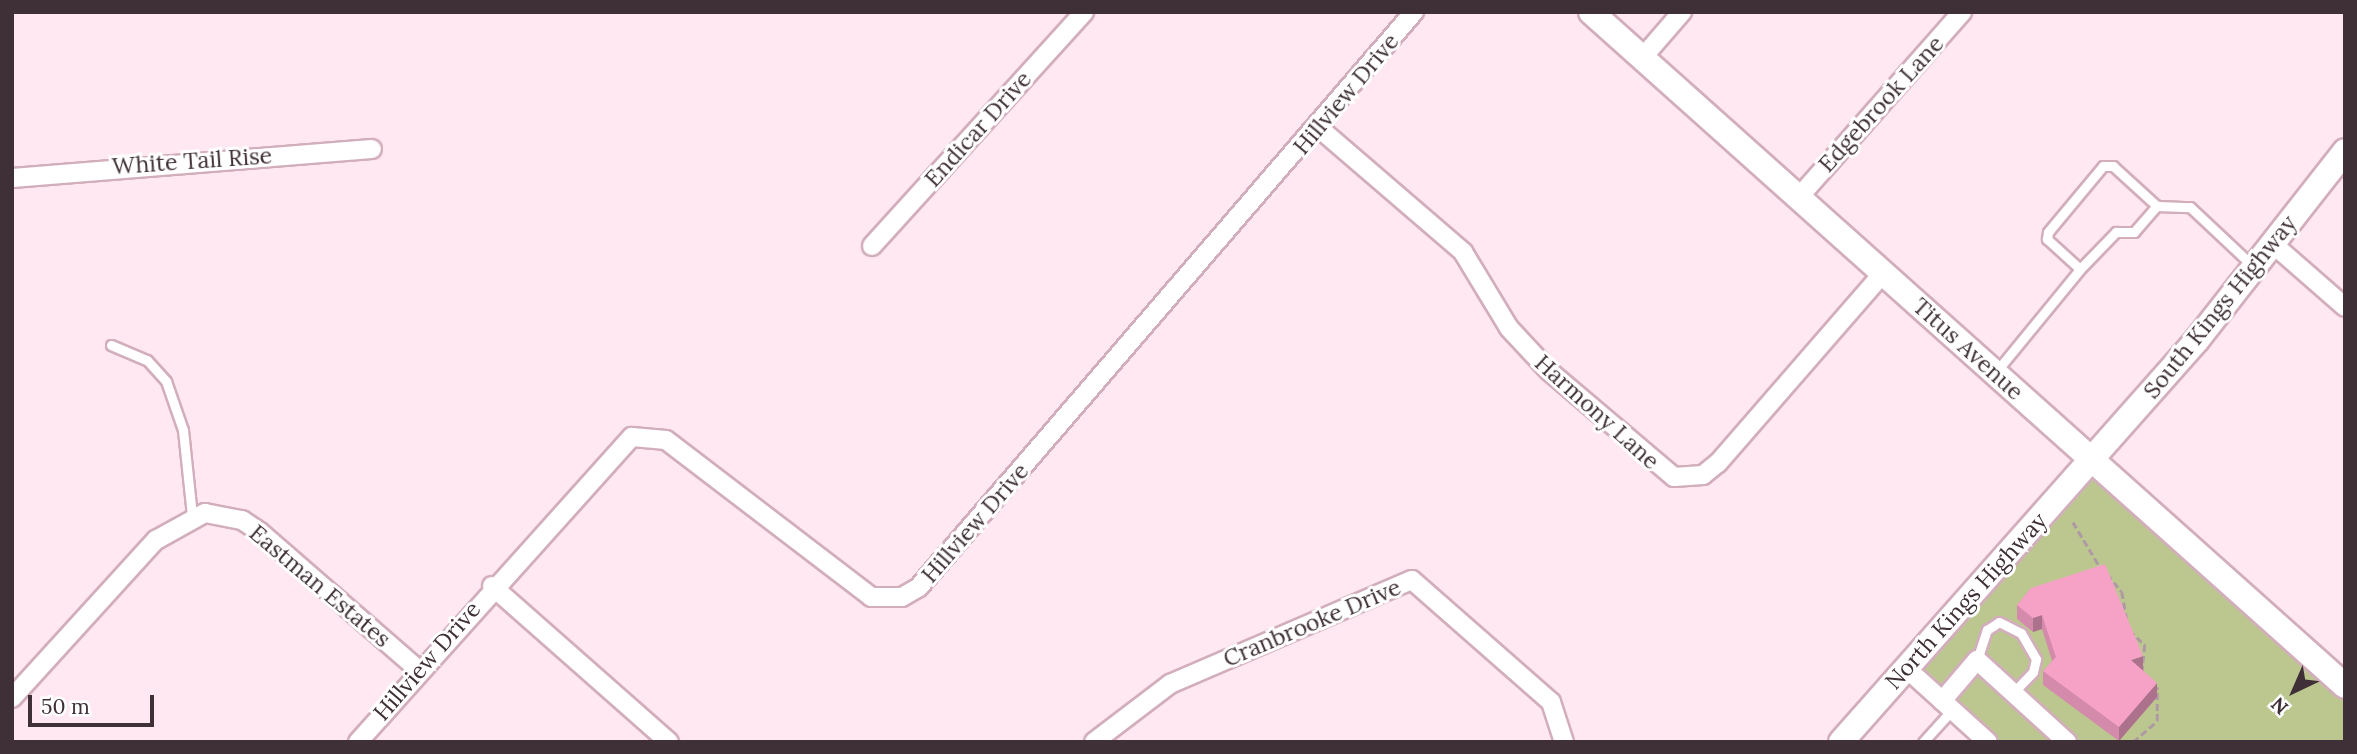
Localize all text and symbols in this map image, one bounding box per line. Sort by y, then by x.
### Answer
street label: Hillview Drive [1288,28,1404,160]
street label: Edgebrook Lane [1813,30,1949,178]
street label: Endicar Drive [919,65,1037,193]
street label: White Tail Rise [111,142,273,180]
street label: South Kings Highway [2138,210,2302,404]
street label: Titus Avenue [1907,292,2029,406]
street label: Harmony Lane [1529,349,1665,475]
street label: Hillview Drive [916,458,1034,588]
street label: North Kings Highway [1879,507,2053,695]
street label: Eastman Estates [244,519,396,653]
street label: Cranbrooke Drive [1219,573,1405,673]
street label: Hillview Drive [368,596,486,726]
north arrow [2259,656,2329,726]
scale bar [32,680,158,724]
text: N [2266,692,2293,720]
text: 50 m [41,693,90,720]

